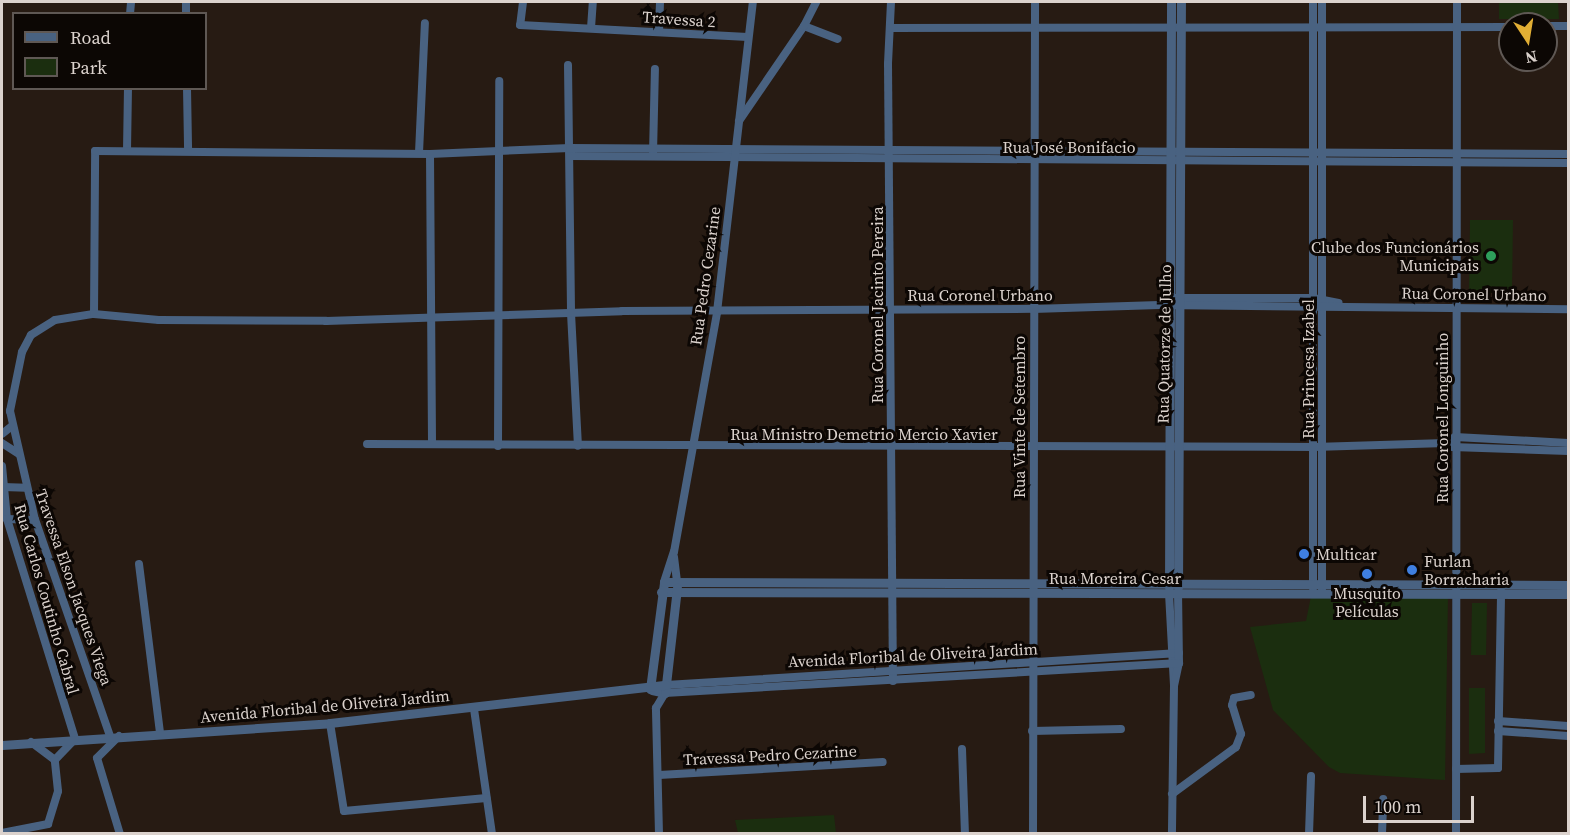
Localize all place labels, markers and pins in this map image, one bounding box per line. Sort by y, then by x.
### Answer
place label: Clube dos Funcionários Municipais [1311,237,1479,275]
marker: Clube dos Funcionários Municipais [1484,249,1498,263]
place label: Multicar [1316,544,1377,564]
marker: Multicar [1297,547,1311,561]
place label: Furlan Borracharia [1424,551,1509,589]
marker: Furlan Borracharia [1405,563,1419,577]
marker: Musquito Películas [1360,567,1374,581]
place label: Musquito Películas [1333,583,1401,621]

